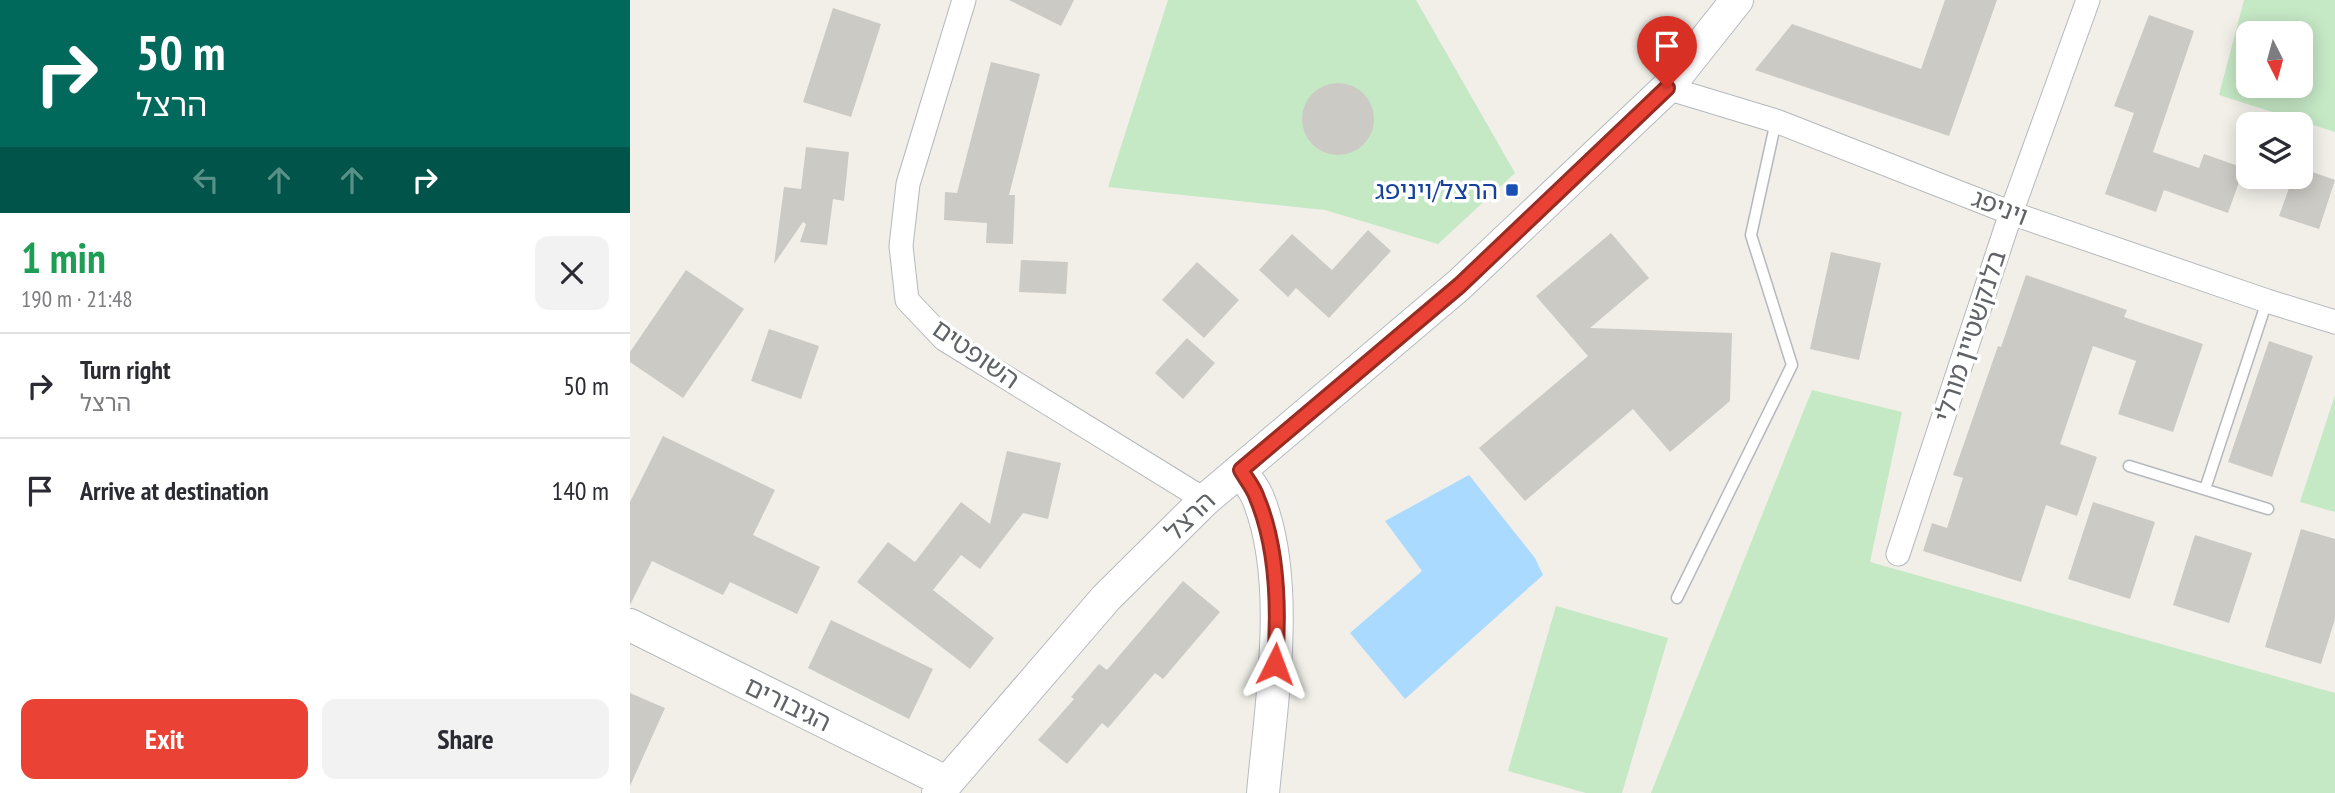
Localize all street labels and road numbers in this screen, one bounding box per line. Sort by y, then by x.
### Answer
street label: ויניפג [1967,181,2033,232]
street label: בלנקשטיין מורלי [1926,246,2013,426]
street label: השופטים [926,312,1026,396]
street label: הרצל [1157,484,1222,548]
street label: הגיבורים [740,669,837,739]

